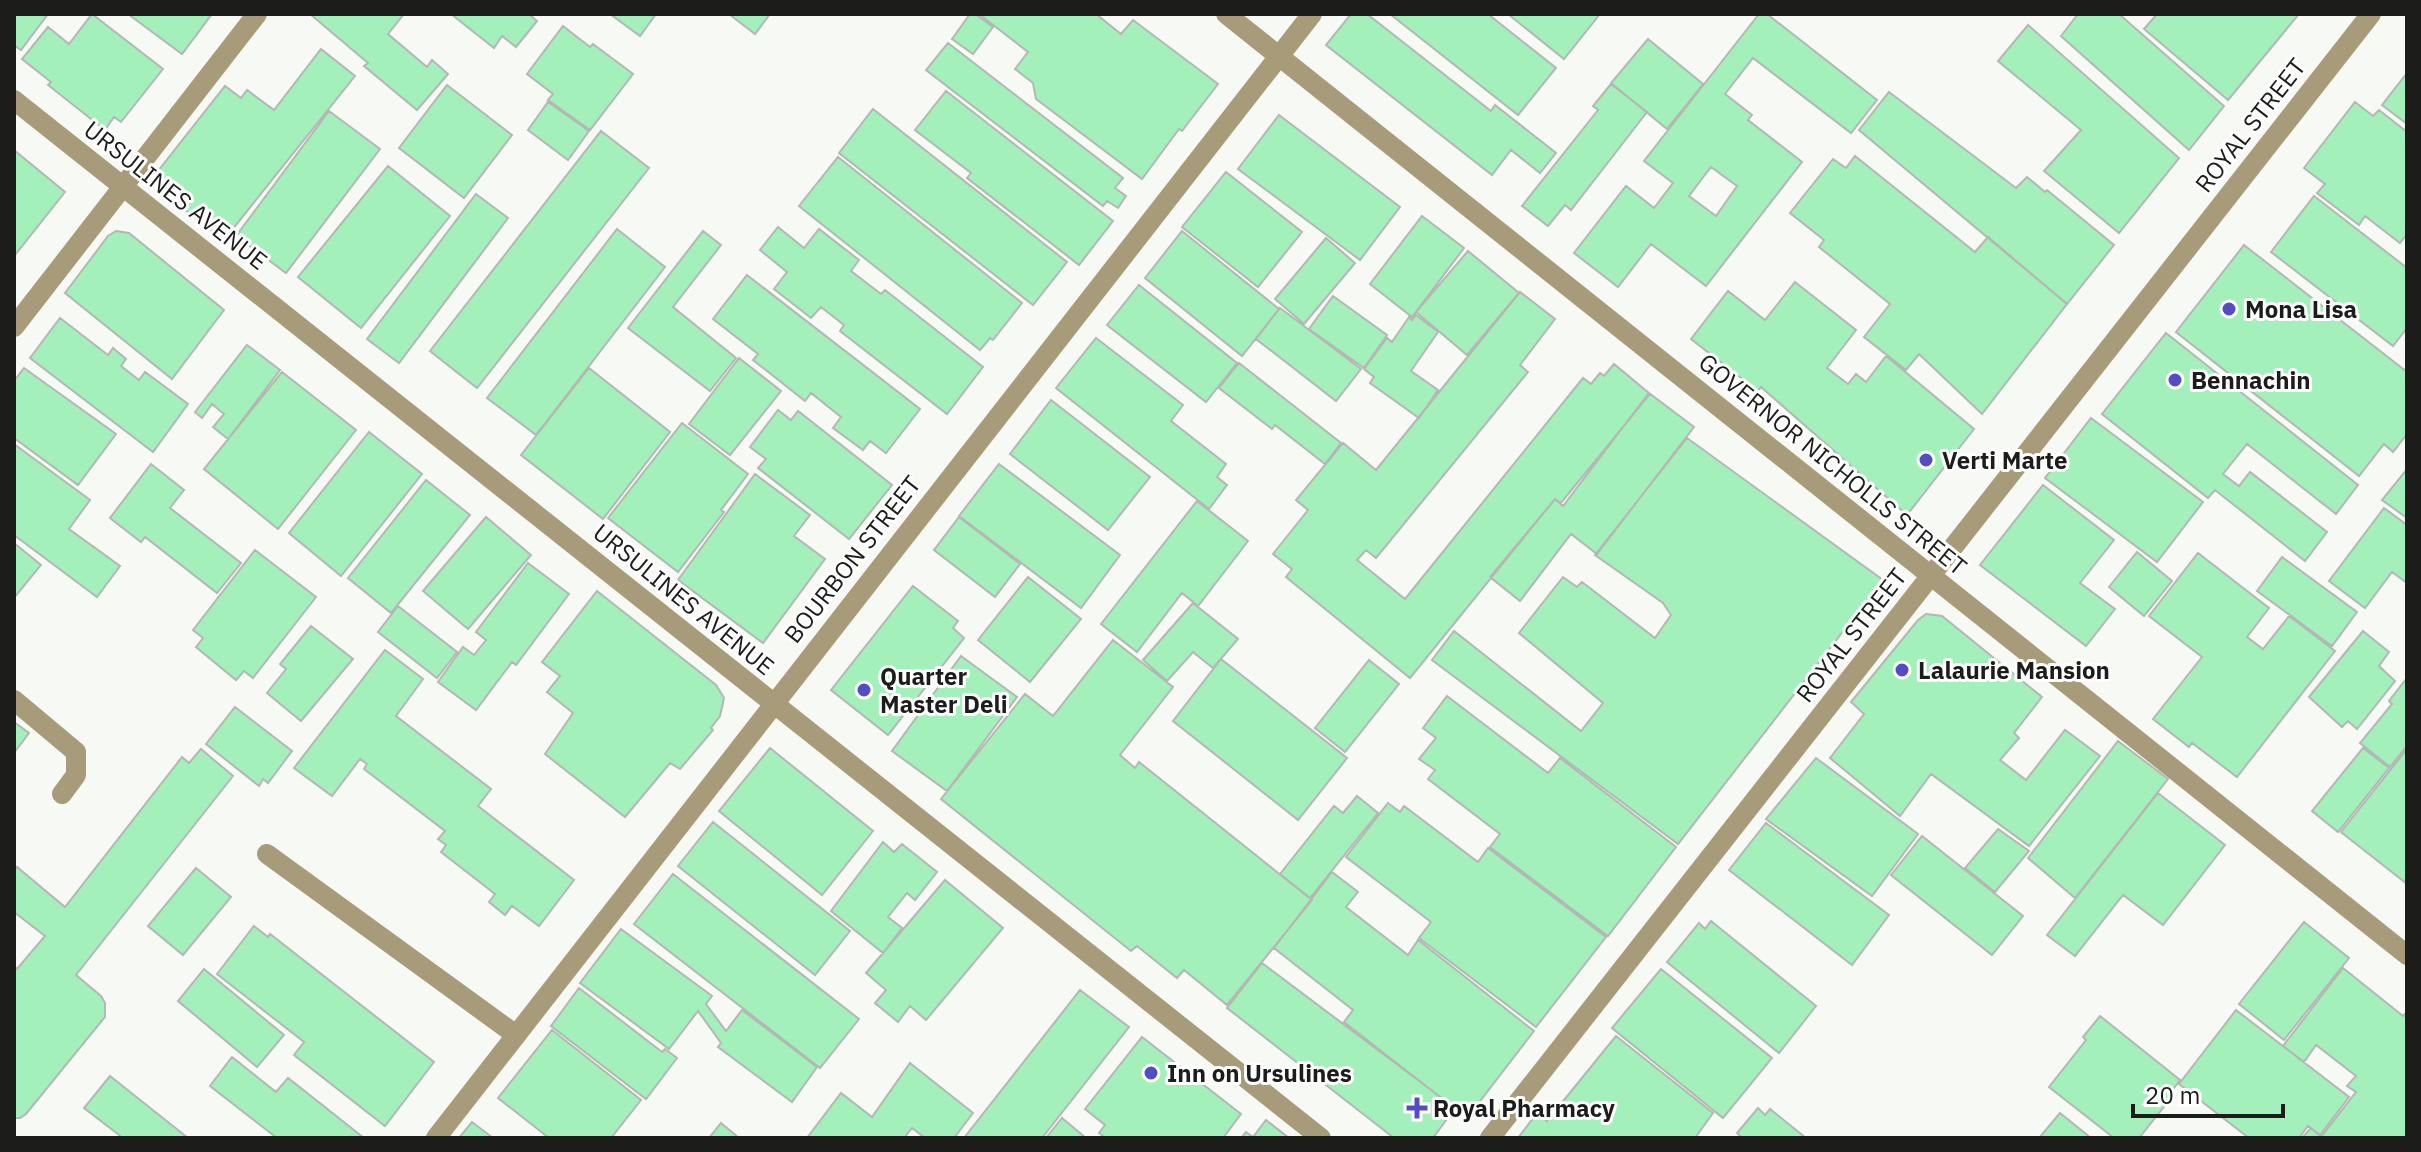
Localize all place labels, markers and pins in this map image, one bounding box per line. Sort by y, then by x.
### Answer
place label: Mona Lisa [2245,293,2357,325]
marker: Mona Lisa [2220,300,2238,318]
place label: Bennachin [2191,364,2311,396]
marker: Bennachin [2166,371,2184,389]
place label: Verti Marte [1942,444,2067,476]
marker: Verti Marte [1917,451,1935,469]
place label: Lalaurie Mansion [1918,654,2110,686]
place label: Quarter Master Deli [880,660,1008,720]
marker: Lalaurie Mansion [1893,661,1911,679]
marker: Quarter Master Deli [855,681,873,699]
place label: Inn on Ursulines [1167,1057,1352,1089]
marker: Inn on Ursulines [1142,1064,1160,1082]
place label: Royal Pharmacy [1433,1092,1615,1124]
marker: Royal Pharmacy [1408,1099,1426,1117]

